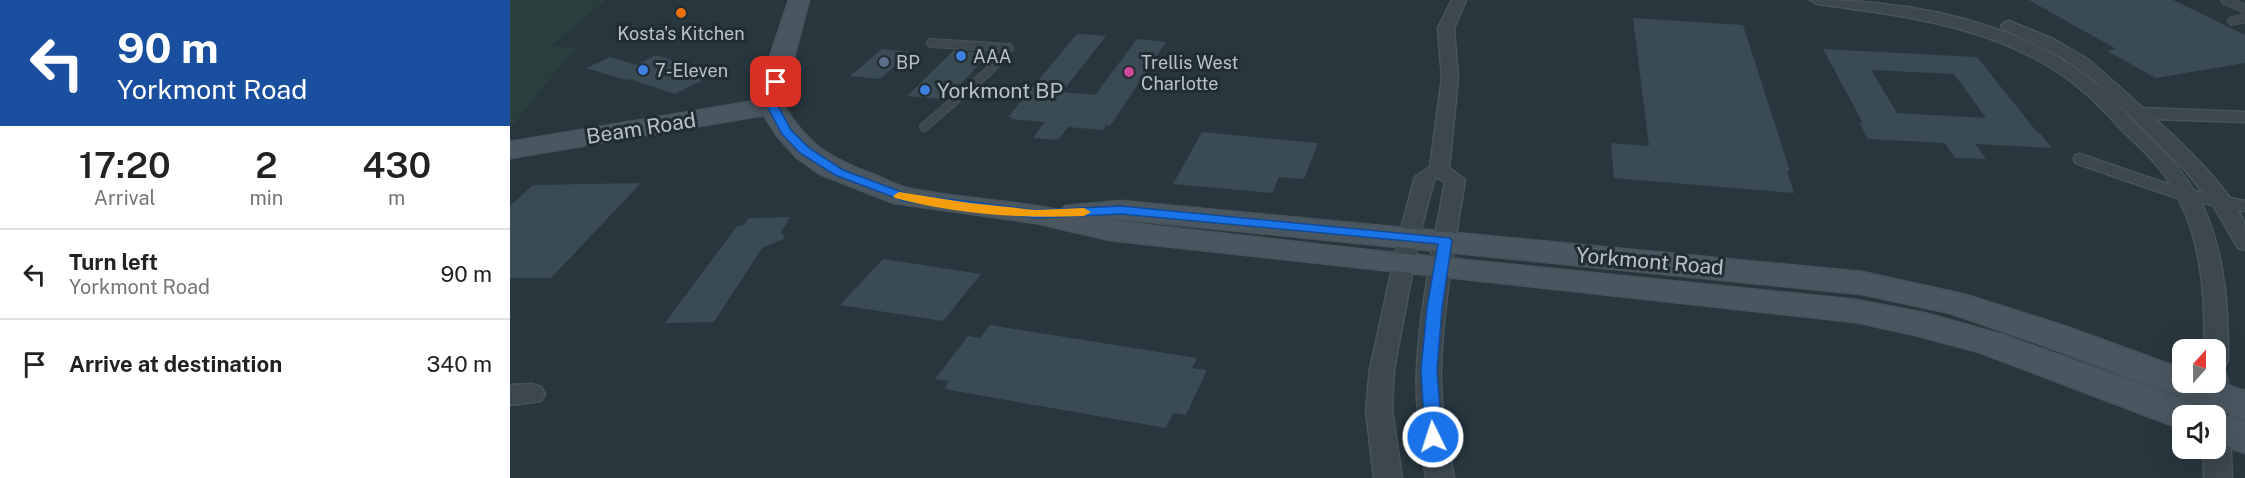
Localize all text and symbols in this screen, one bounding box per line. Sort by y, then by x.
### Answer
marker: Kosta's Kitchen [674,6,688,20]
text: 90 m [117,23,219,72]
place label: Kosta's Kitchen [617,23,745,44]
icon: left [18,24,96,102]
place label: AAA [973,46,1012,67]
marker: AAA [954,49,968,63]
place label: BP [896,52,920,73]
place label: Trellis West Charlotte [1141,52,1239,94]
marker: BP [877,55,891,69]
pin [750,56,801,107]
place label: 7-Eleven [655,60,728,81]
marker: 7-Eleven [636,63,650,77]
icon: arrive [759,65,792,98]
marker: Trellis West Charlotte [1122,65,1136,79]
text: Yorkmont Road [117,73,307,105]
place label: Yorkmont BP [937,78,1063,103]
marker: Yorkmont BP [918,83,932,97]
street label: Beam Road [584,107,698,149]
text: 17:20 [79,144,171,186]
text: 2 [255,144,278,186]
text: 430 [362,144,431,186]
text: Arrival [94,186,156,210]
text: min [249,186,283,210]
text: m [388,186,405,210]
street label: Yorkmont Road [1575,242,1725,280]
text: Turn left [69,249,158,275]
icon: left [18,258,51,291]
text: 90 m [441,261,492,287]
text: Yorkmont Road [69,275,210,299]
north arrow [2172,339,2226,393]
map controls [2172,339,2226,459]
icon: arrive [18,348,51,381]
text: Arrive at destination [69,351,282,377]
text: 340 m [427,351,492,377]
position arrow [1401,405,1465,469]
button: sound [2172,405,2226,459]

